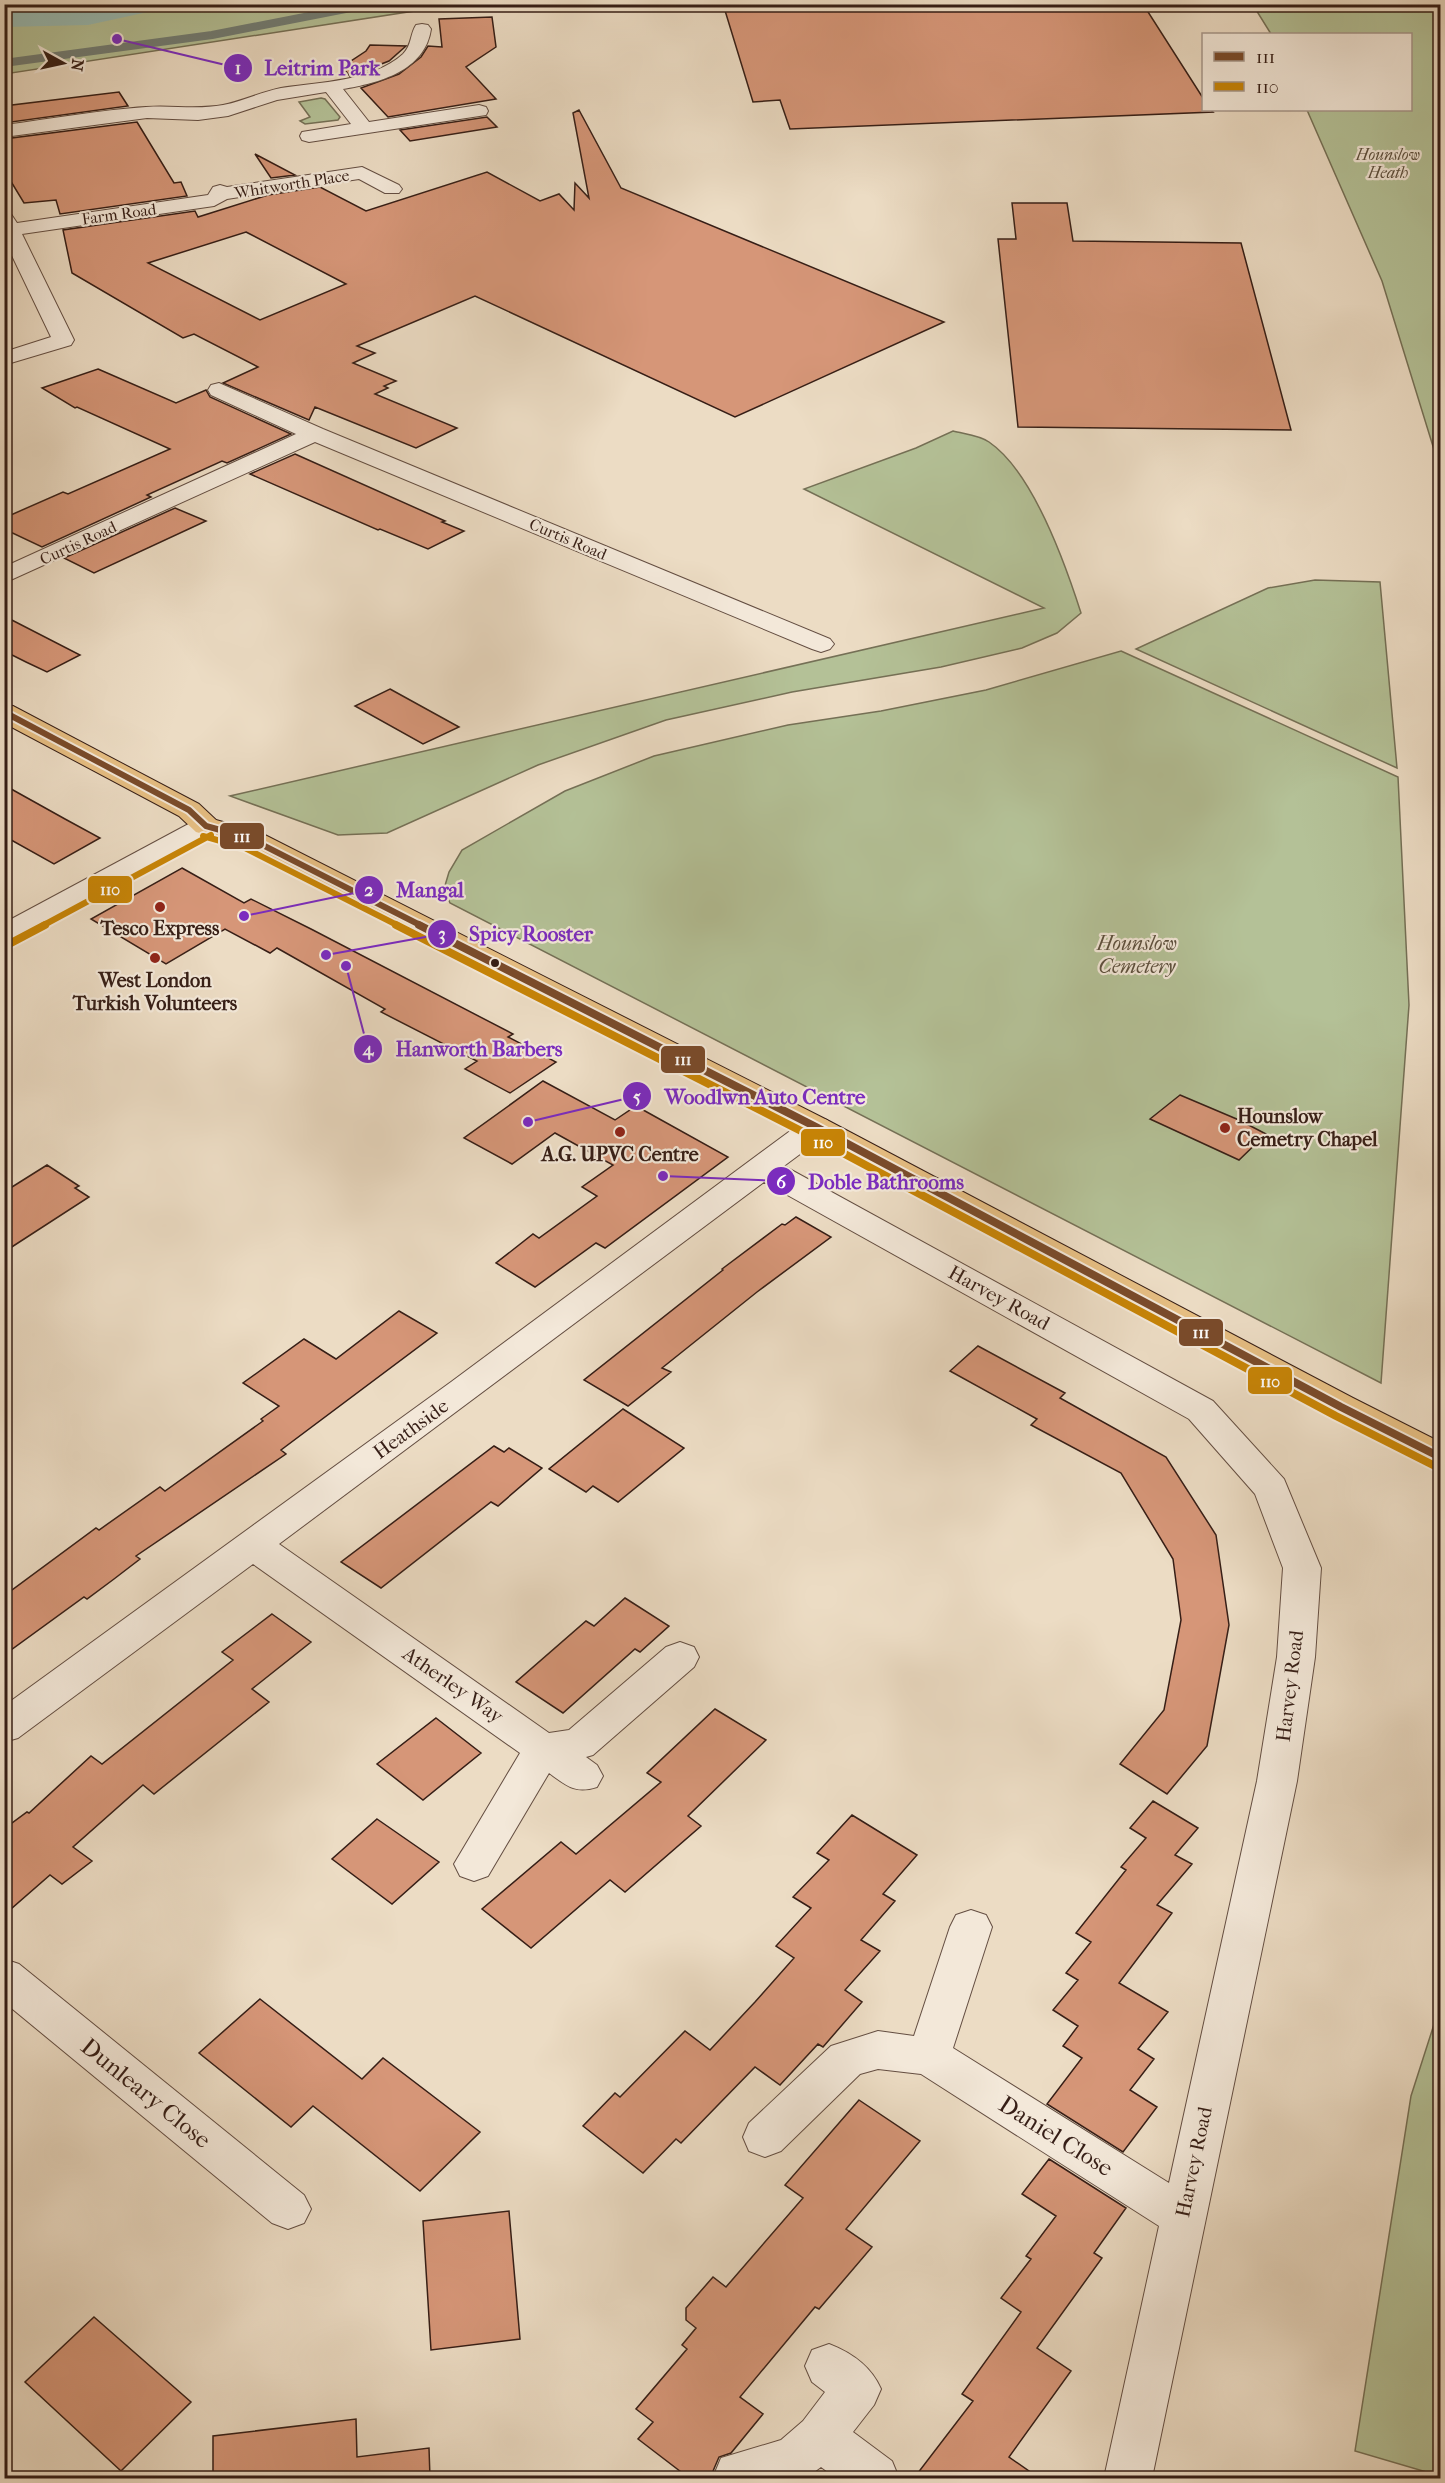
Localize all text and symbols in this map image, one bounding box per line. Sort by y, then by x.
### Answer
north arrow [33,33,93,93]
legend [1202,33,1412,111]
text: 111 [1256,47,1275,68]
callout: Leitrim Park [223,48,392,87]
text: Leitrim Park [264,56,381,80]
text: N [67,58,88,73]
text: 1 [235,58,241,79]
text: 110 [1256,77,1279,98]
park label: Hounslow Heath [1355,145,1420,182]
street label: Whitworth Place [232,166,351,203]
street label: Farm Road [81,199,158,229]
street label: Curtis Road [526,514,610,564]
street label: Curtis Road [37,517,119,569]
line badge: 111 [219,822,265,850]
text: 111 [233,827,251,846]
callout: Mangal [354,870,476,909]
line badge: 110 [87,875,133,904]
text: Mangal [395,878,464,902]
text: 110 [100,880,120,899]
text: 2 [364,880,374,901]
marker: Tesco Express [153,900,167,914]
callout: Spicy Rooster [427,915,605,954]
place label: Tesco Express [100,917,220,940]
text: Spicy Rooster [469,922,594,946]
text: 3 [438,924,446,945]
park label: Hounslow Cemetery [1096,932,1177,978]
marker: West London Turkish Volunteers [148,951,162,965]
unlabelled marker [489,957,501,969]
place label: West London Turkish Volunteers [72,969,238,1015]
callout: Hanworth Barbers [353,1030,574,1069]
text: Hanworth Barbers [396,1037,563,1061]
text: 4 [362,1039,375,1060]
line badge: 111 [660,1045,706,1074]
text: 111 [674,1050,692,1069]
callout: Woodlwn Auto Centre [622,1077,877,1116]
text: Woodlwn Auto Centre [663,1085,866,1109]
text: 5 [633,1087,641,1108]
place label: Hounslow Cemetry Chapel [1237,1105,1378,1151]
marker: Hounslow Cemetry Chapel [1218,1121,1232,1135]
marker: A.G. UPVC Centre [613,1125,627,1139]
line badge: 110 [800,1128,846,1157]
text: 110 [813,1133,833,1152]
place label: A.G. UPVC Centre [539,1143,699,1166]
callout: Doble Bathrooms [766,1162,976,1201]
text: Doble Bathrooms [808,1170,964,1194]
text: 6 [776,1172,787,1193]
street label: Harvey Road [944,1261,1055,1336]
line badge: 111 [1178,1318,1224,1347]
text: 111 [1192,1323,1210,1342]
line badge: 110 [1247,1366,1293,1395]
text: 110 [1260,1372,1280,1391]
street label: Heathside [369,1394,453,1464]
street label: Harvey Road [1272,1628,1308,1743]
street label: Atherley Way [398,1641,509,1729]
street label: Dunleary Close [75,2032,217,2154]
street label: Daniel Close [994,2090,1118,2182]
street label: Harvey Road [1171,2104,1217,2219]

